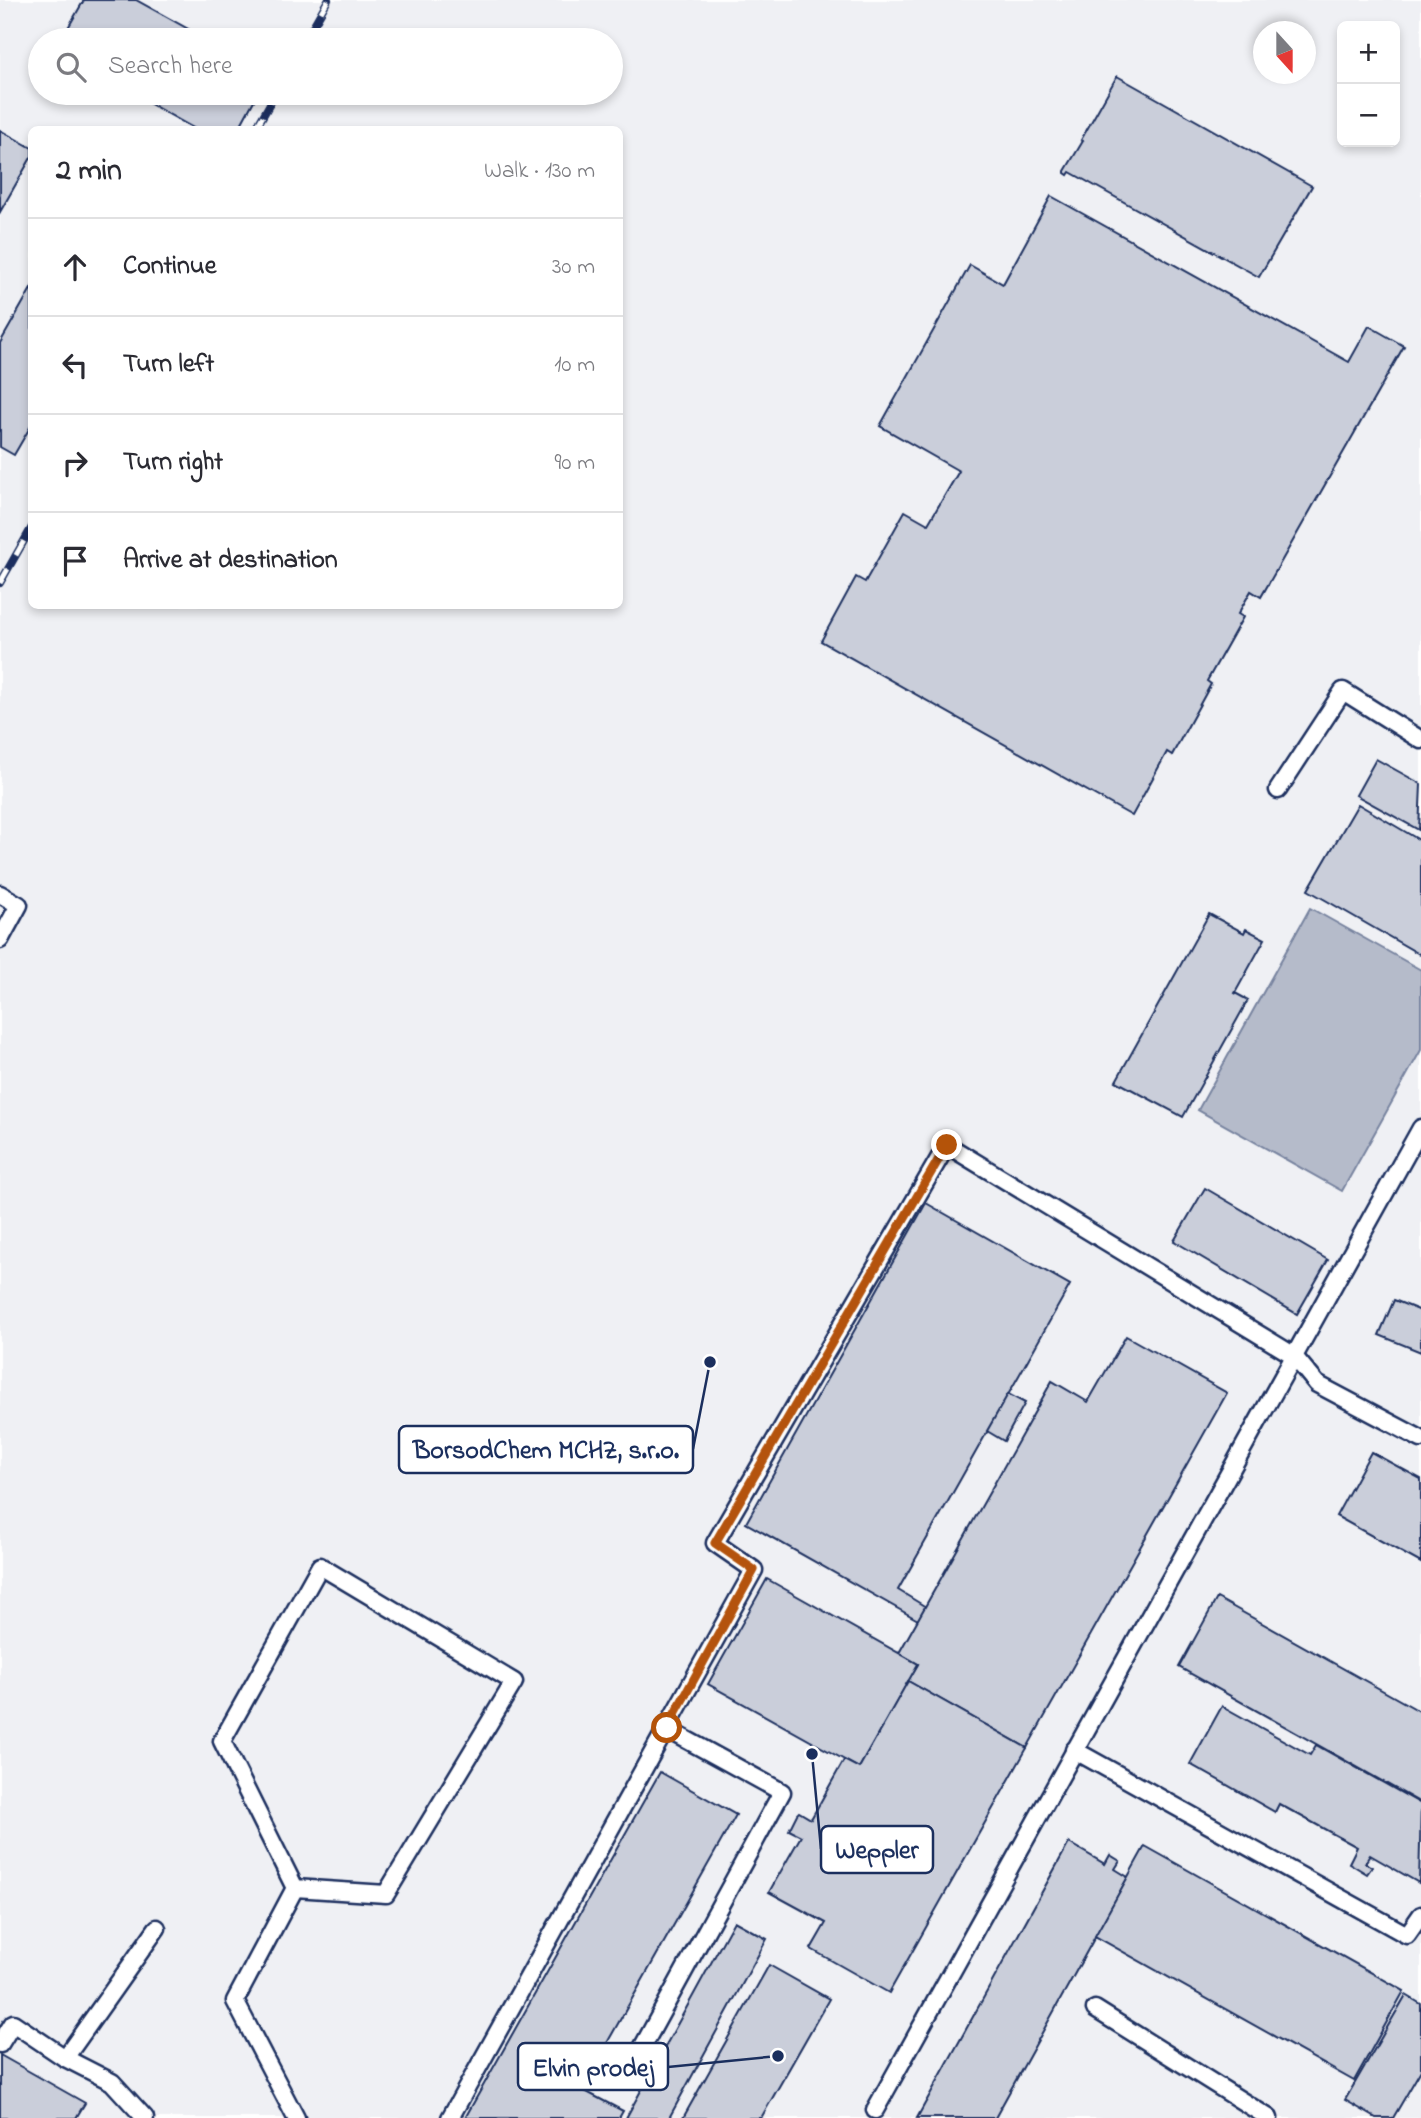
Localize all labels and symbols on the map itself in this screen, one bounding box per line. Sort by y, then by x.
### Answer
north arrow [1253,21,1316,84]
route end [931,1129,962,1160]
callout: BorsodChem MCHZ, s.r.o. [399,1426,693,1473]
text: BorsodChem MCHZ, s.r.o. [412,1433,680,1471]
route start [651,1712,682,1743]
callout: Weppler [821,1826,933,1873]
text: Weppler [835,1833,920,1871]
callout: Elvin prodej [518,2043,668,2090]
text: Elvin prodej [532,2051,655,2089]

